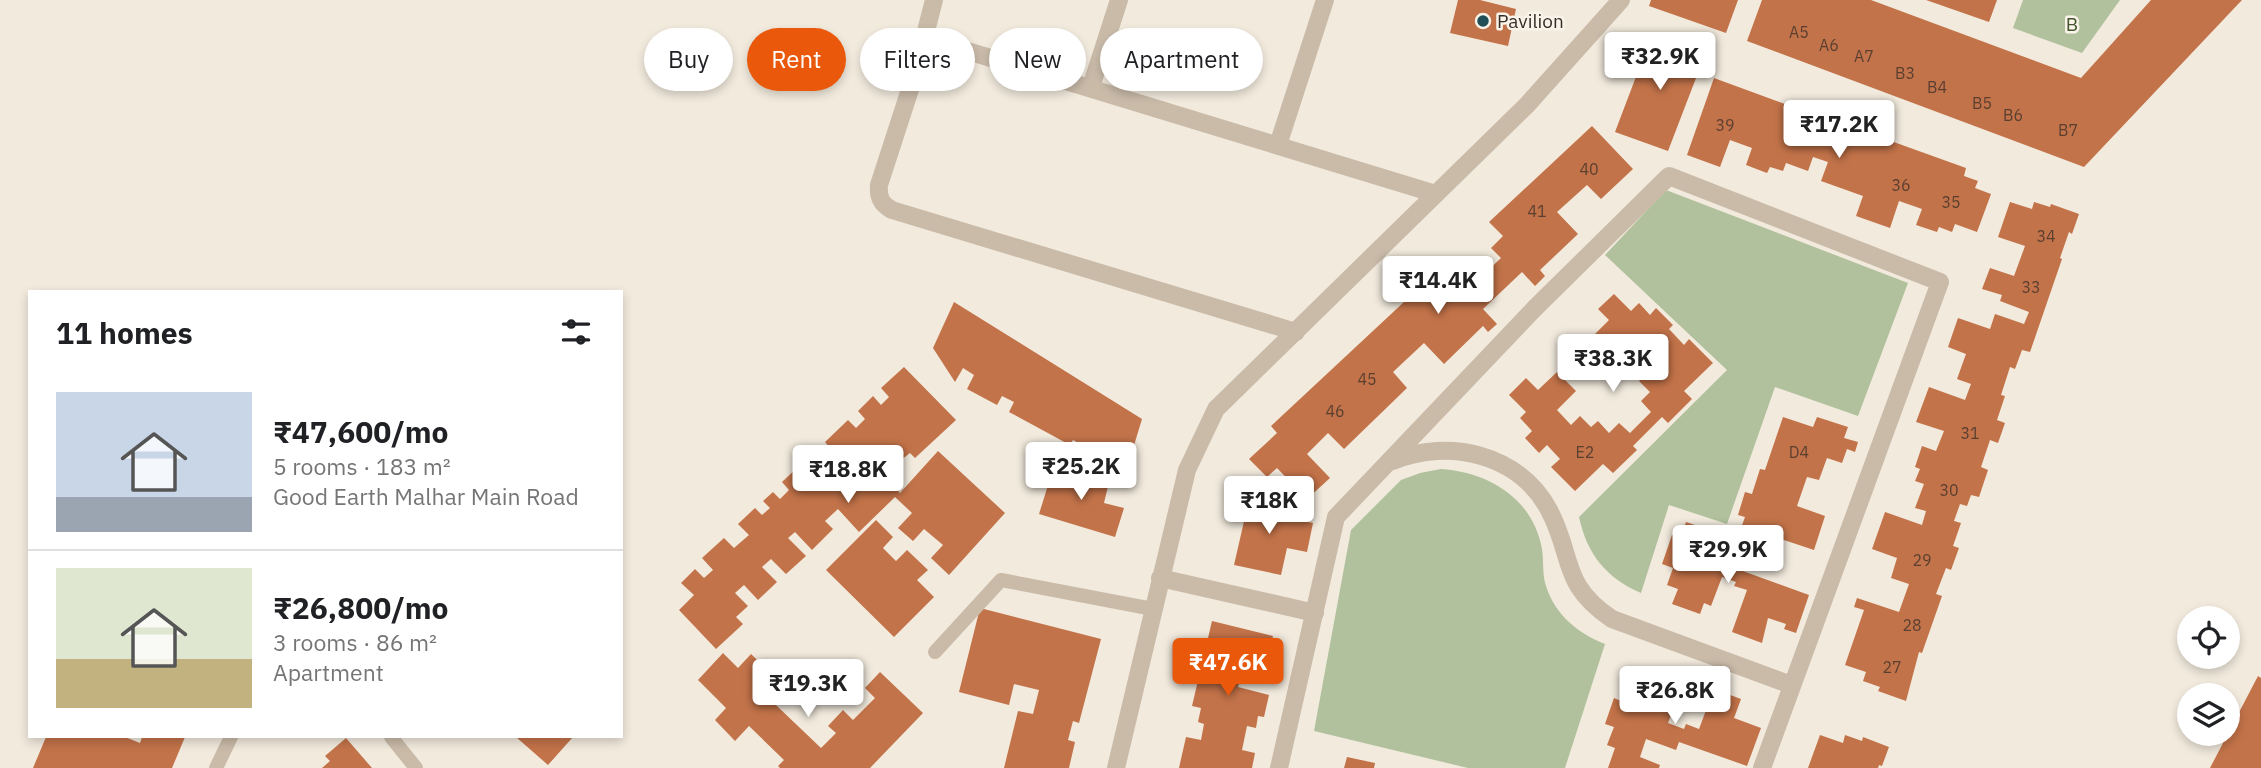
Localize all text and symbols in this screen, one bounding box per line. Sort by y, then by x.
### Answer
place label: Pavilion [1497,9,1564,33]
park label: B [2066,12,2078,36]
marker: Pavilion [1475,13,1491,29]
house number: A5 [1789,22,1809,42]
chip: Buy [644,28,733,91]
chip: Rent [747,28,846,91]
chip: Filters [860,28,975,91]
chip: New [989,28,1086,91]
chip: Apartment [1100,28,1263,91]
pin: ₹32.9K [1603,32,1717,92]
house number: A6 [1819,35,1839,55]
text: ₹32.9K [1620,40,1700,70]
house number: A7 [1854,46,1874,66]
house number: B3 [1895,63,1915,83]
house number: B4 [1927,77,1947,97]
house number: B5 [1972,93,1992,113]
pin: ₹17.2K [1782,100,1896,160]
house number: B6 [2003,105,2023,125]
text: ₹17.2K [1799,108,1879,138]
house number: 39 [1715,115,1735,135]
house number: B7 [2058,120,2078,140]
house number: 40 [1579,159,1599,179]
house number: 36 [1891,175,1911,195]
house number: 35 [1941,192,1961,212]
house number: 41 [1527,201,1547,221]
house number: 34 [2036,226,2056,246]
pin: ₹14.4K [1381,256,1495,316]
text: ₹14.4K [1398,264,1478,294]
house number: 33 [2021,277,2041,297]
text: 11 homes [56,313,193,352]
icon: filters [557,313,595,351]
pin: ₹38.3K [1556,334,1670,394]
text: ₹38.3K [1573,342,1653,372]
house number: 45 [1357,369,1377,389]
house number: 46 [1325,401,1345,421]
text: ₹47,600/mo [273,412,448,451]
icon: home [112,420,196,504]
house number: 31 [1960,423,1980,443]
pin: ₹25.2K [1024,442,1138,502]
house number: E2 [1576,442,1594,462]
house number: D4 [1789,442,1809,462]
pin: ₹18.8K [791,446,905,505]
text: ₹25.2K [1041,450,1121,480]
text: 5 rooms · 183 m² [273,451,451,481]
text: ₹18.8K [808,453,888,483]
pin: ₹18K [1228,476,1310,536]
house number: 30 [1939,480,1959,500]
text: Good Earth Malhar Main Road [273,481,579,511]
text: ₹18K [1240,484,1298,514]
pin: ₹29.9K [1671,526,1785,585]
text: ₹29.9K [1688,533,1768,563]
house number: 29 [1912,550,1932,570]
text: ₹26,800/mo [273,588,448,627]
icon: home [112,596,196,680]
map controls [2177,606,2240,746]
button: locate [2177,606,2240,669]
house number: 28 [1902,615,1922,635]
text: 3 rooms · 86 m² [273,627,437,657]
pin: ₹47.6K [1171,638,1285,698]
text: ₹47.6K [1188,646,1268,676]
text: Apartment [273,657,384,687]
house number: 27 [1882,657,1902,677]
pin: ₹19.3K [751,660,865,719]
pin: ₹26.8K [1618,666,1732,726]
text: ₹19.3K [768,667,848,697]
text: ₹26.8K [1635,674,1715,704]
button: layers [2177,683,2240,746]

